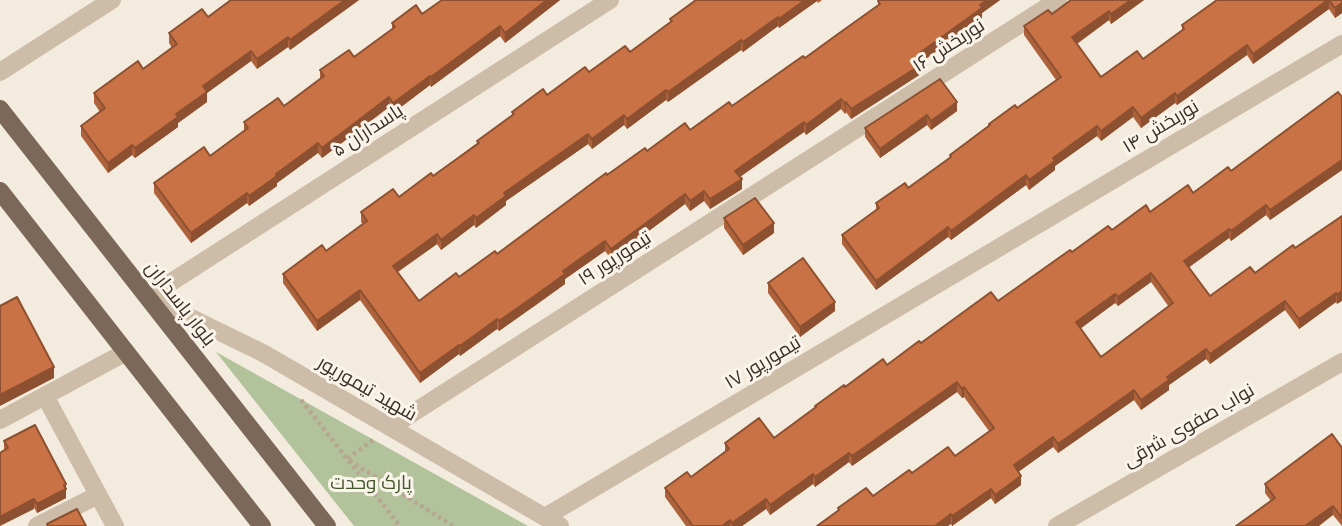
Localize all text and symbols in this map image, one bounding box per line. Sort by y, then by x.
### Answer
street label: نوربخش ۱۶ [909,14,989,78]
street label: نوربخش ۱۴ [1119,95,1203,159]
street label: پاسداران ۵ [328,100,408,162]
street label: تیمورپور ۱۹ [574,227,656,291]
street label: بلوار پاسداران [140,257,220,351]
street label: تیمورپور ۱۷ [721,331,805,395]
street label: شهید تیمورپور [313,351,421,427]
street label: نواب صفوی شرقی [1119,379,1259,473]
park label: پارک وحدت [330,473,412,495]

